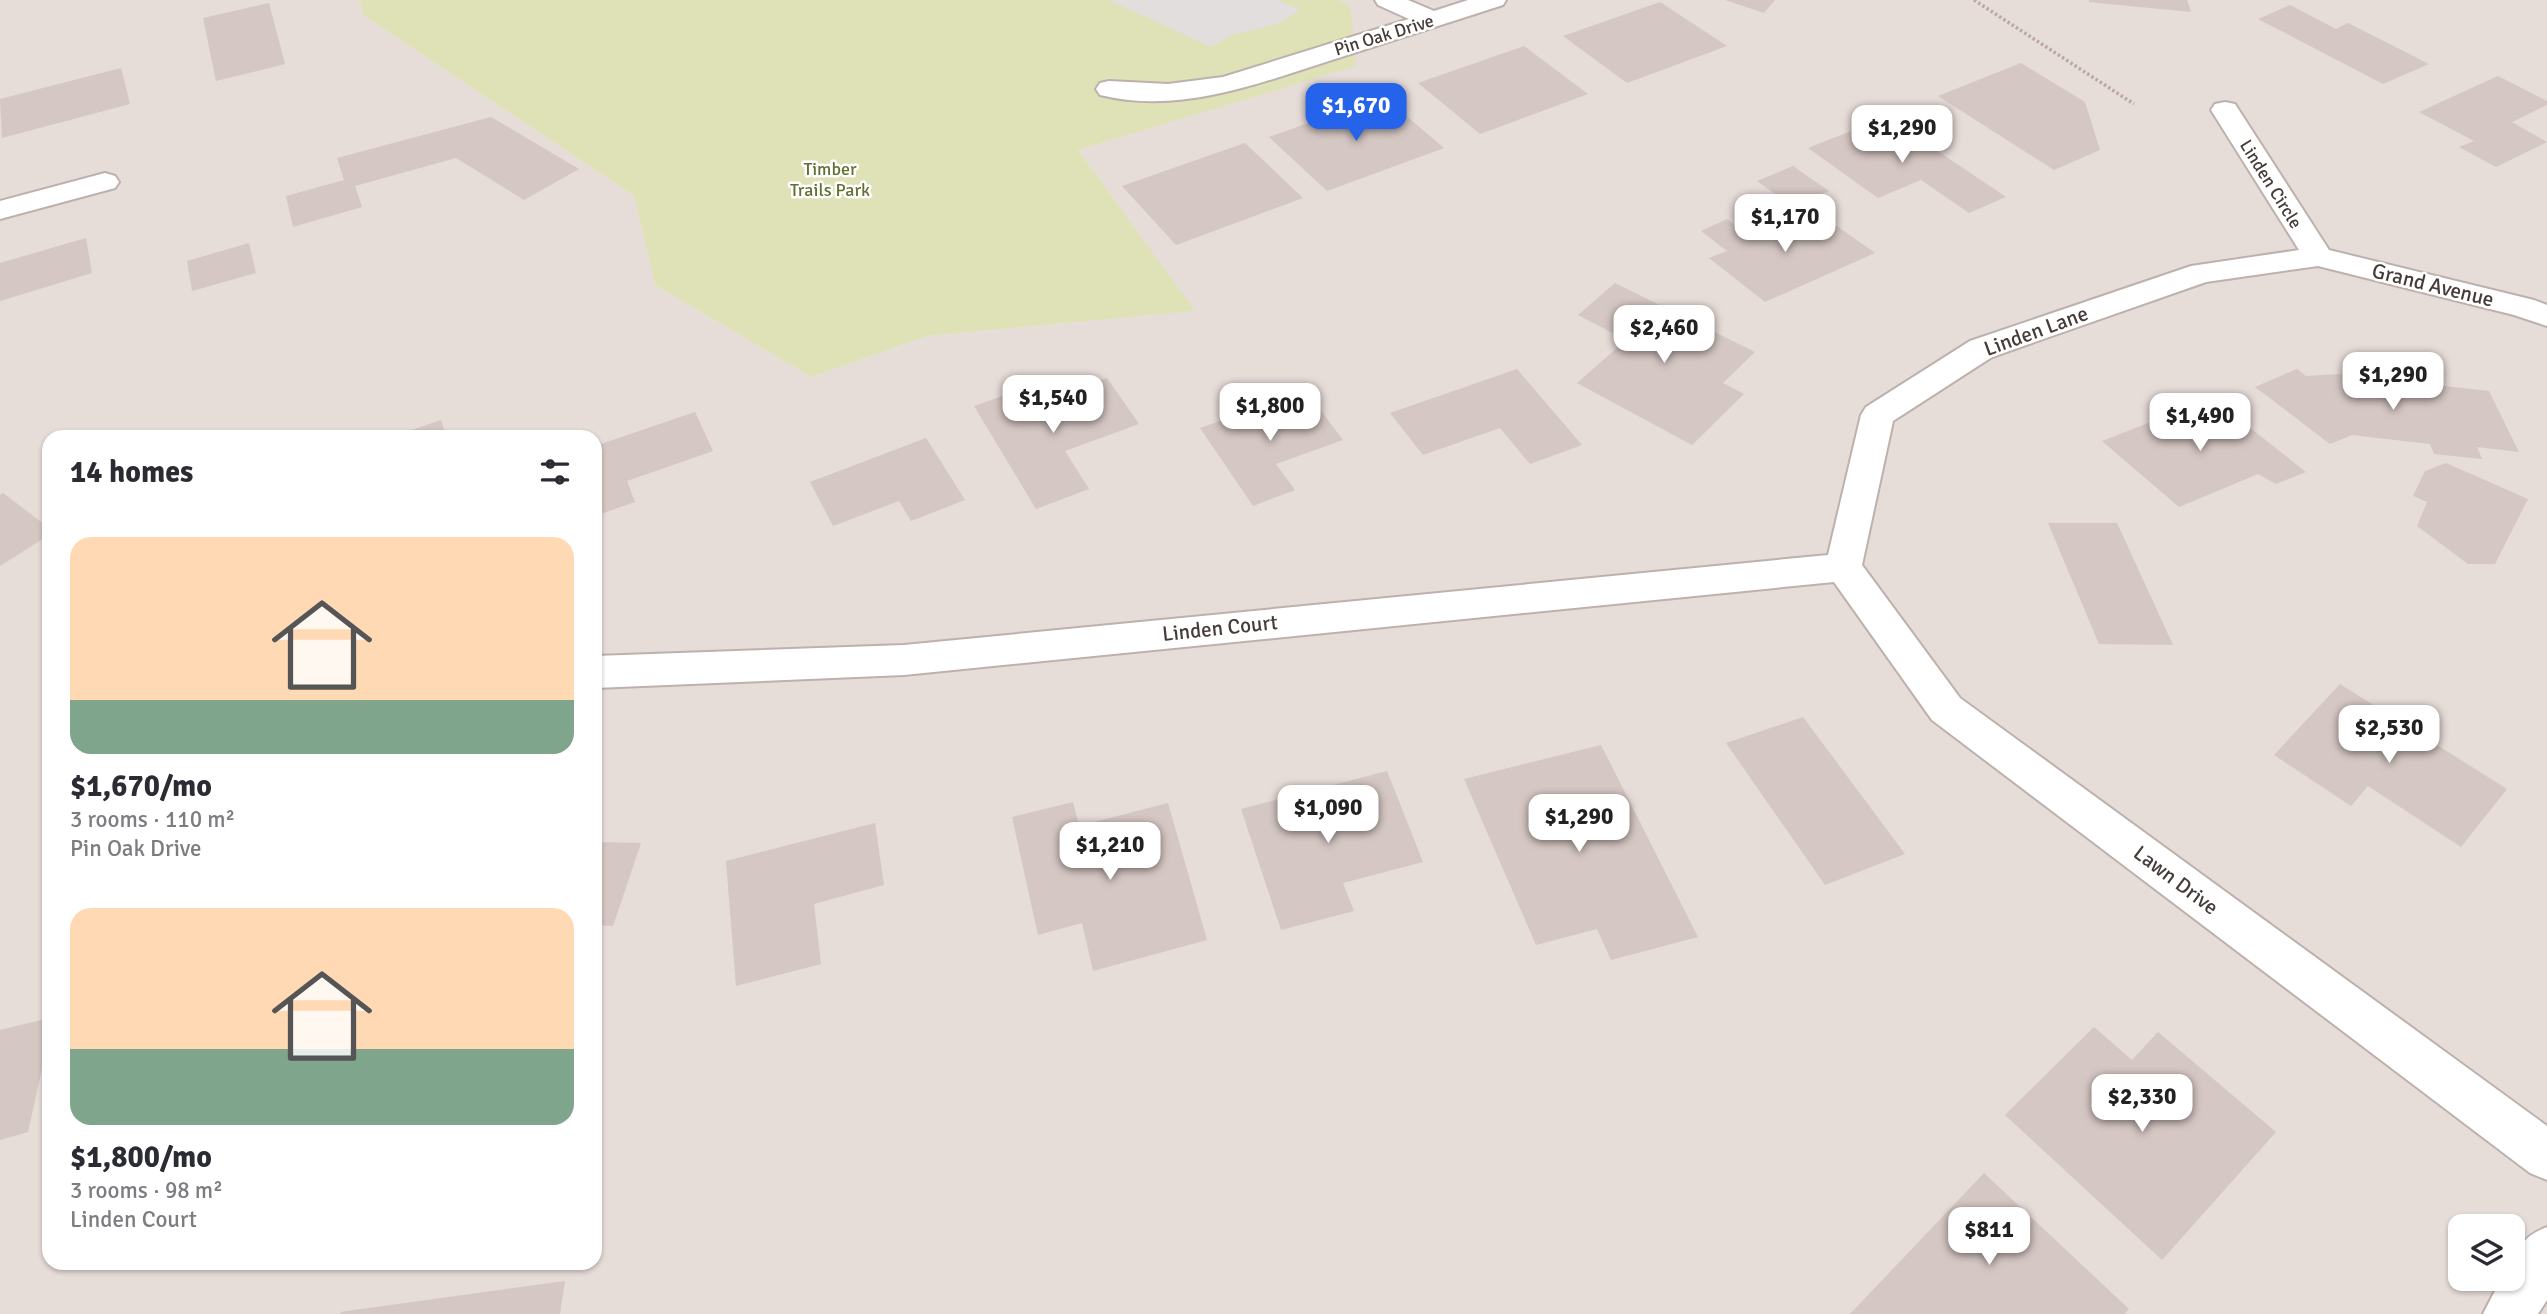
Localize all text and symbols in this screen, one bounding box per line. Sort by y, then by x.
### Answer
street label: Pin Oak Drive [1332,9,1436,61]
pin: $1,670 [1299,83,1413,143]
text: $1,670 [1322,91,1390,120]
pin: $1,290 [1845,106,1959,165]
text: $1,290 [1868,113,1936,142]
street label: Linden Circle [2235,135,2307,233]
park label: Timber Trails Park [790,158,870,201]
pin: $1,170 [1728,194,1842,254]
text: $1,170 [1751,202,1819,231]
street label: Grand Avenue [2369,257,2497,313]
street label: Linden Lane [1980,300,2092,362]
pin: $2,460 [1607,306,1721,365]
text: $2,460 [1630,313,1698,342]
pin: $1,290 [2336,352,2450,412]
text: $1,290 [2359,360,2427,389]
pin: $1,540 [996,376,1110,435]
text: $1,540 [1019,383,1087,412]
pin: $1,800 [1213,384,1327,443]
text: $1,800 [1236,391,1304,420]
pin: $1,490 [2143,393,2257,453]
text: $1,490 [2166,401,2234,430]
icon: filters [536,453,574,491]
text: 14 homes [70,454,193,491]
icon: home [259,582,385,708]
street label: Linden Court [1161,609,1279,647]
pin: $2,530 [2332,706,2446,765]
text: $2,530 [2355,713,2423,742]
text: $1,670/mo [70,768,212,805]
pin: $1,090 [1271,786,1385,845]
text: $1,090 [1294,793,1362,822]
pin: $1,290 [1522,794,1636,854]
text: $1,290 [1545,802,1613,831]
text: 3 rooms · 110 m² [70,805,235,834]
pin: $1,210 [1053,822,1167,882]
text: $1,210 [1076,830,1144,859]
text: Pin Oak Drive [70,834,201,863]
street label: Lawn Drive [2128,840,2224,920]
icon: home [259,953,385,1079]
pin: $2,330 [2085,1074,2199,1134]
text: $2,330 [2108,1082,2176,1111]
text: $1,800/mo [70,1139,212,1176]
text: 3 rooms · 98 m² [70,1176,223,1205]
text: Linden Court [70,1205,197,1234]
pin: $811 [1948,1208,2030,1267]
map controls [2448,1214,2525,1291]
button: layers [2448,1214,2525,1291]
text: $811 [1964,1215,2014,1244]

